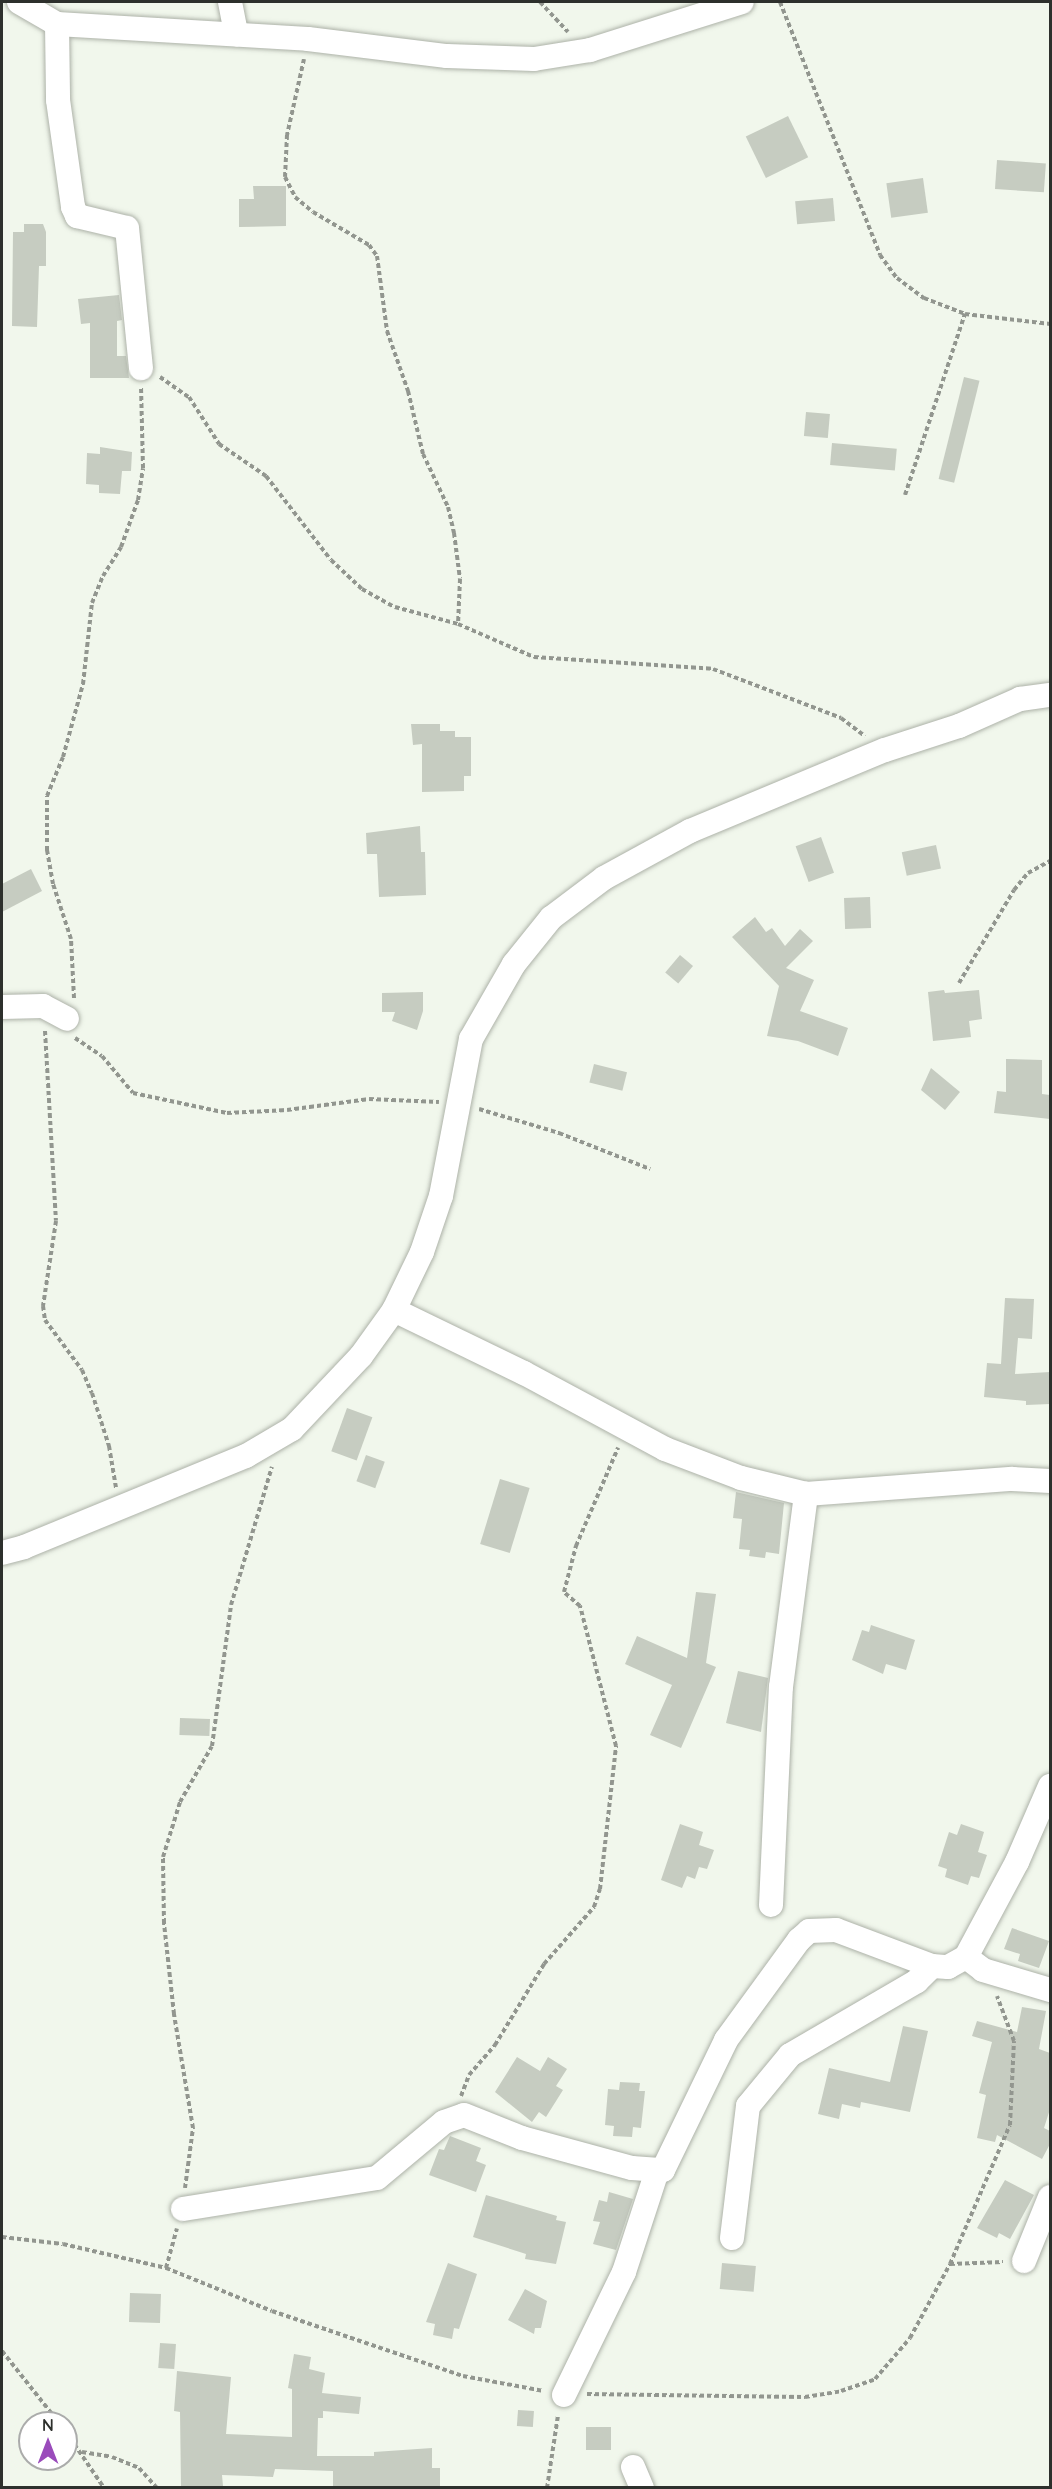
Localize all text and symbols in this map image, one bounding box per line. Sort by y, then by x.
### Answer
north arrow [18,2411,78,2471]
text: N [42,2415,54,2435]

